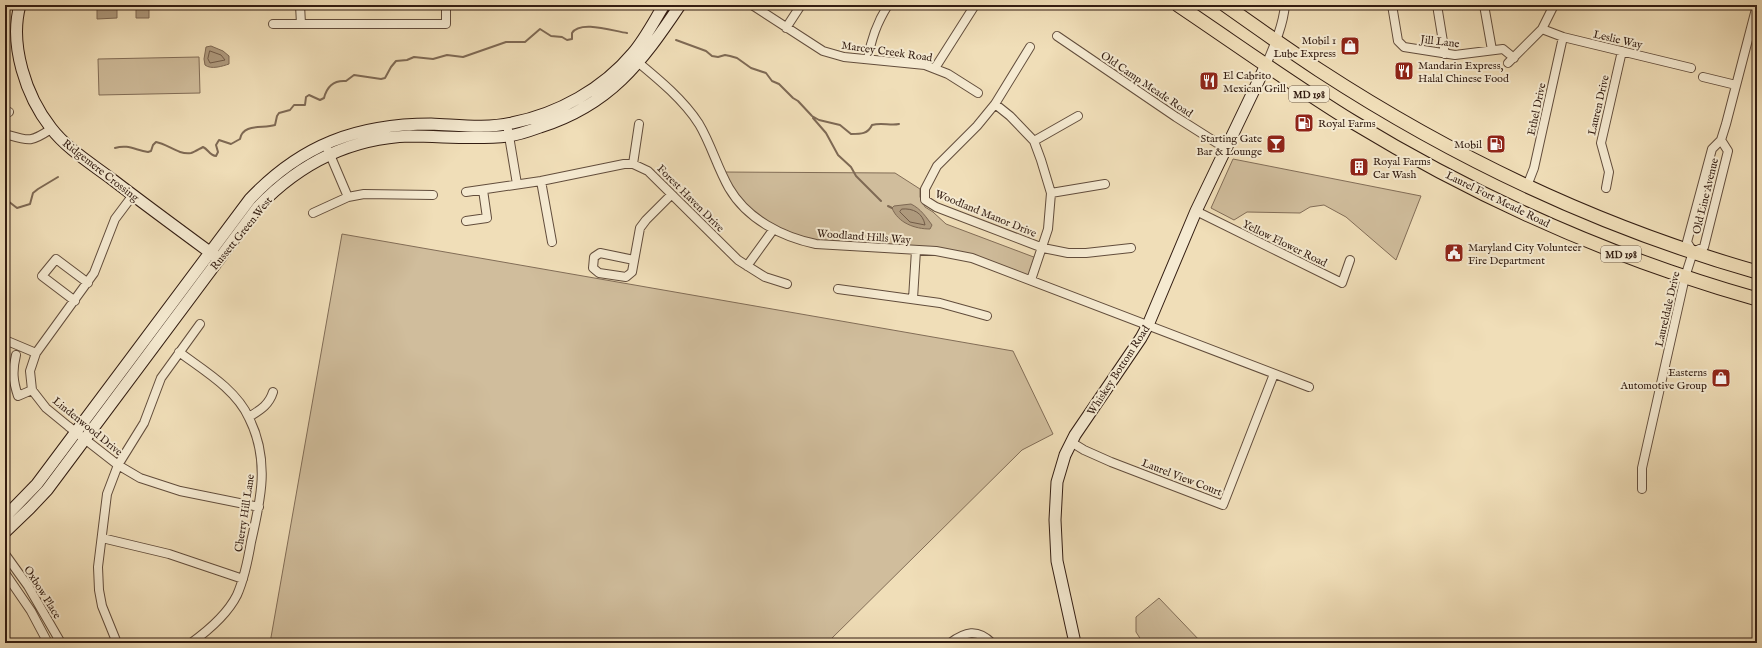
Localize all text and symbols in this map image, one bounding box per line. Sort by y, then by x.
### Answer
street label: Leslie Way [1592,28,1644,53]
street label: Jill Lane [1418,32,1460,51]
place label: Mobil 1 Lube Express [1273,34,1336,61]
shop icon: Mobil 1 Lube Express [1339,35,1361,57]
street label: Marcey Creek Road [840,39,933,65]
street label: Old Camp Meade Road [1098,49,1195,121]
place label: Mandarin Express, Halal Chinese Food [1418,59,1509,86]
restaurant icon: Mandarin Express, Halal Chinese Food [1393,60,1415,82]
place label: El Cabrito Mexican Grill [1223,69,1286,96]
restaurant icon: El Cabrito Mexican Grill [1198,70,1220,92]
street label: Lauren Drive [1585,74,1613,137]
street label: Ethel Drive [1525,82,1549,137]
road number: MD 198 [1289,86,1329,102]
fuel station icon: Royal Farms [1293,112,1315,134]
place label: Royal Farms [1318,117,1376,131]
place label: Starting Gate Bar & Lounge [1196,132,1262,159]
bar icon: Starting Gate Bar & Lounge [1265,133,1287,155]
fuel station icon: Mobil [1485,133,1507,155]
street label: Ridgemere Crossing [59,137,142,206]
place label: Mobil [1454,138,1482,152]
place label: Royal Farms Car Wash [1373,155,1431,182]
building icon: Royal Farms Car Wash [1348,156,1370,178]
street label: Old Line Avenue [1690,157,1722,236]
street label: Forest Haven Drive [654,162,727,235]
street label: Laurel Fort Meade Road [1443,169,1552,231]
street label: Woodland Manor Drive [933,187,1039,241]
street label: Russett Green West [208,194,276,273]
street label: Yellow Flower Road [1240,217,1329,271]
street label: Woodland Hills Way [817,227,912,247]
place label: Maryland City Volunteer Fire Department [1468,241,1582,268]
public building icon: Maryland City Volunteer Fire Department [1443,242,1465,264]
road number: MD 198 [1601,246,1641,262]
street label: Laureldale Drive [1652,270,1683,348]
street label: Whiskey Bottom Road [1084,323,1153,418]
place label: Easterns Automotive Group [1620,366,1707,393]
shop icon: Easterns Automotive Group [1710,367,1732,389]
street label: Lindenwood Drive [49,394,125,459]
street label: Laurel View Court [1140,456,1224,500]
street label: Cherry Hill Lane [232,473,258,553]
street label: Oxbow Place [20,564,64,622]

